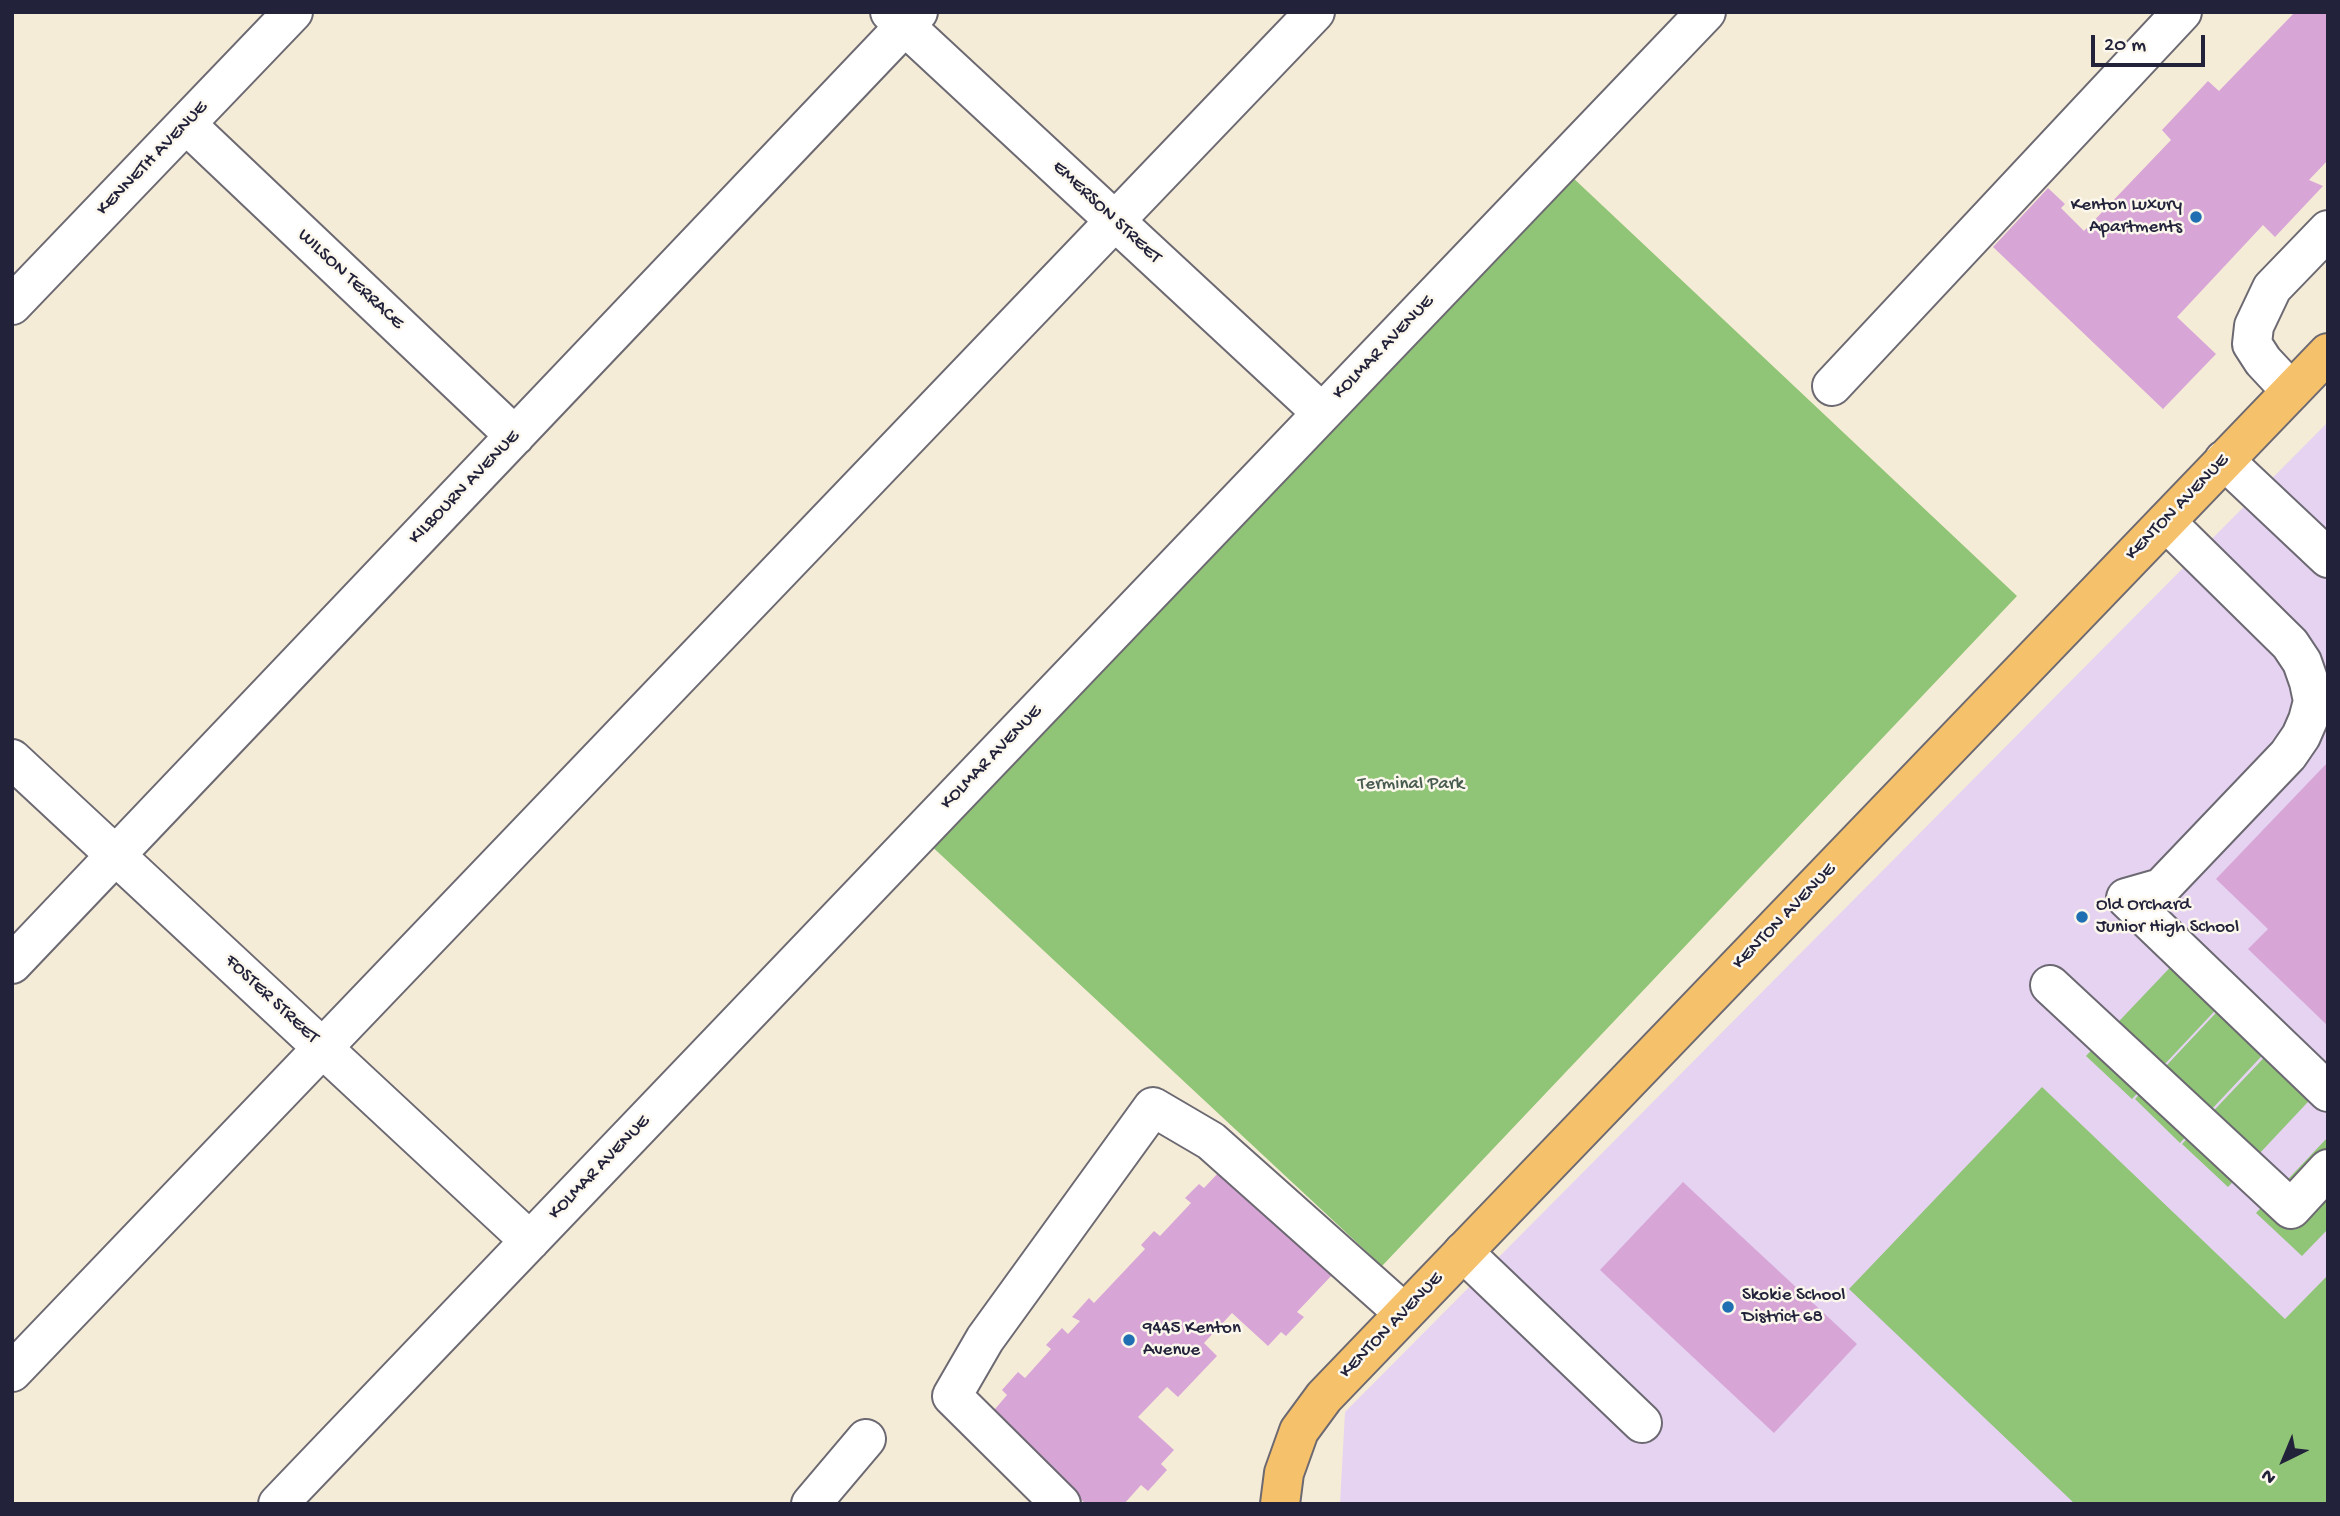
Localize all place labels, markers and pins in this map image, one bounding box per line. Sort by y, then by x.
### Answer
place label: Kenton Luxury Apartments [2071,195,2182,239]
marker: Kenton Luxury Apartments [2188,209,2204,225]
place label: Old Orchard Junior High School [2096,895,2239,939]
marker: Old Orchard Junior High School [2074,909,2090,925]
place label: Skokie School District 68 [1742,1285,1845,1329]
marker: Skokie School District 68 [1720,1299,1736,1315]
place label: 9445 Kenton Avenue [1143,1318,1241,1362]
marker: 9445 Kenton Avenue [1121,1332,1137,1348]

